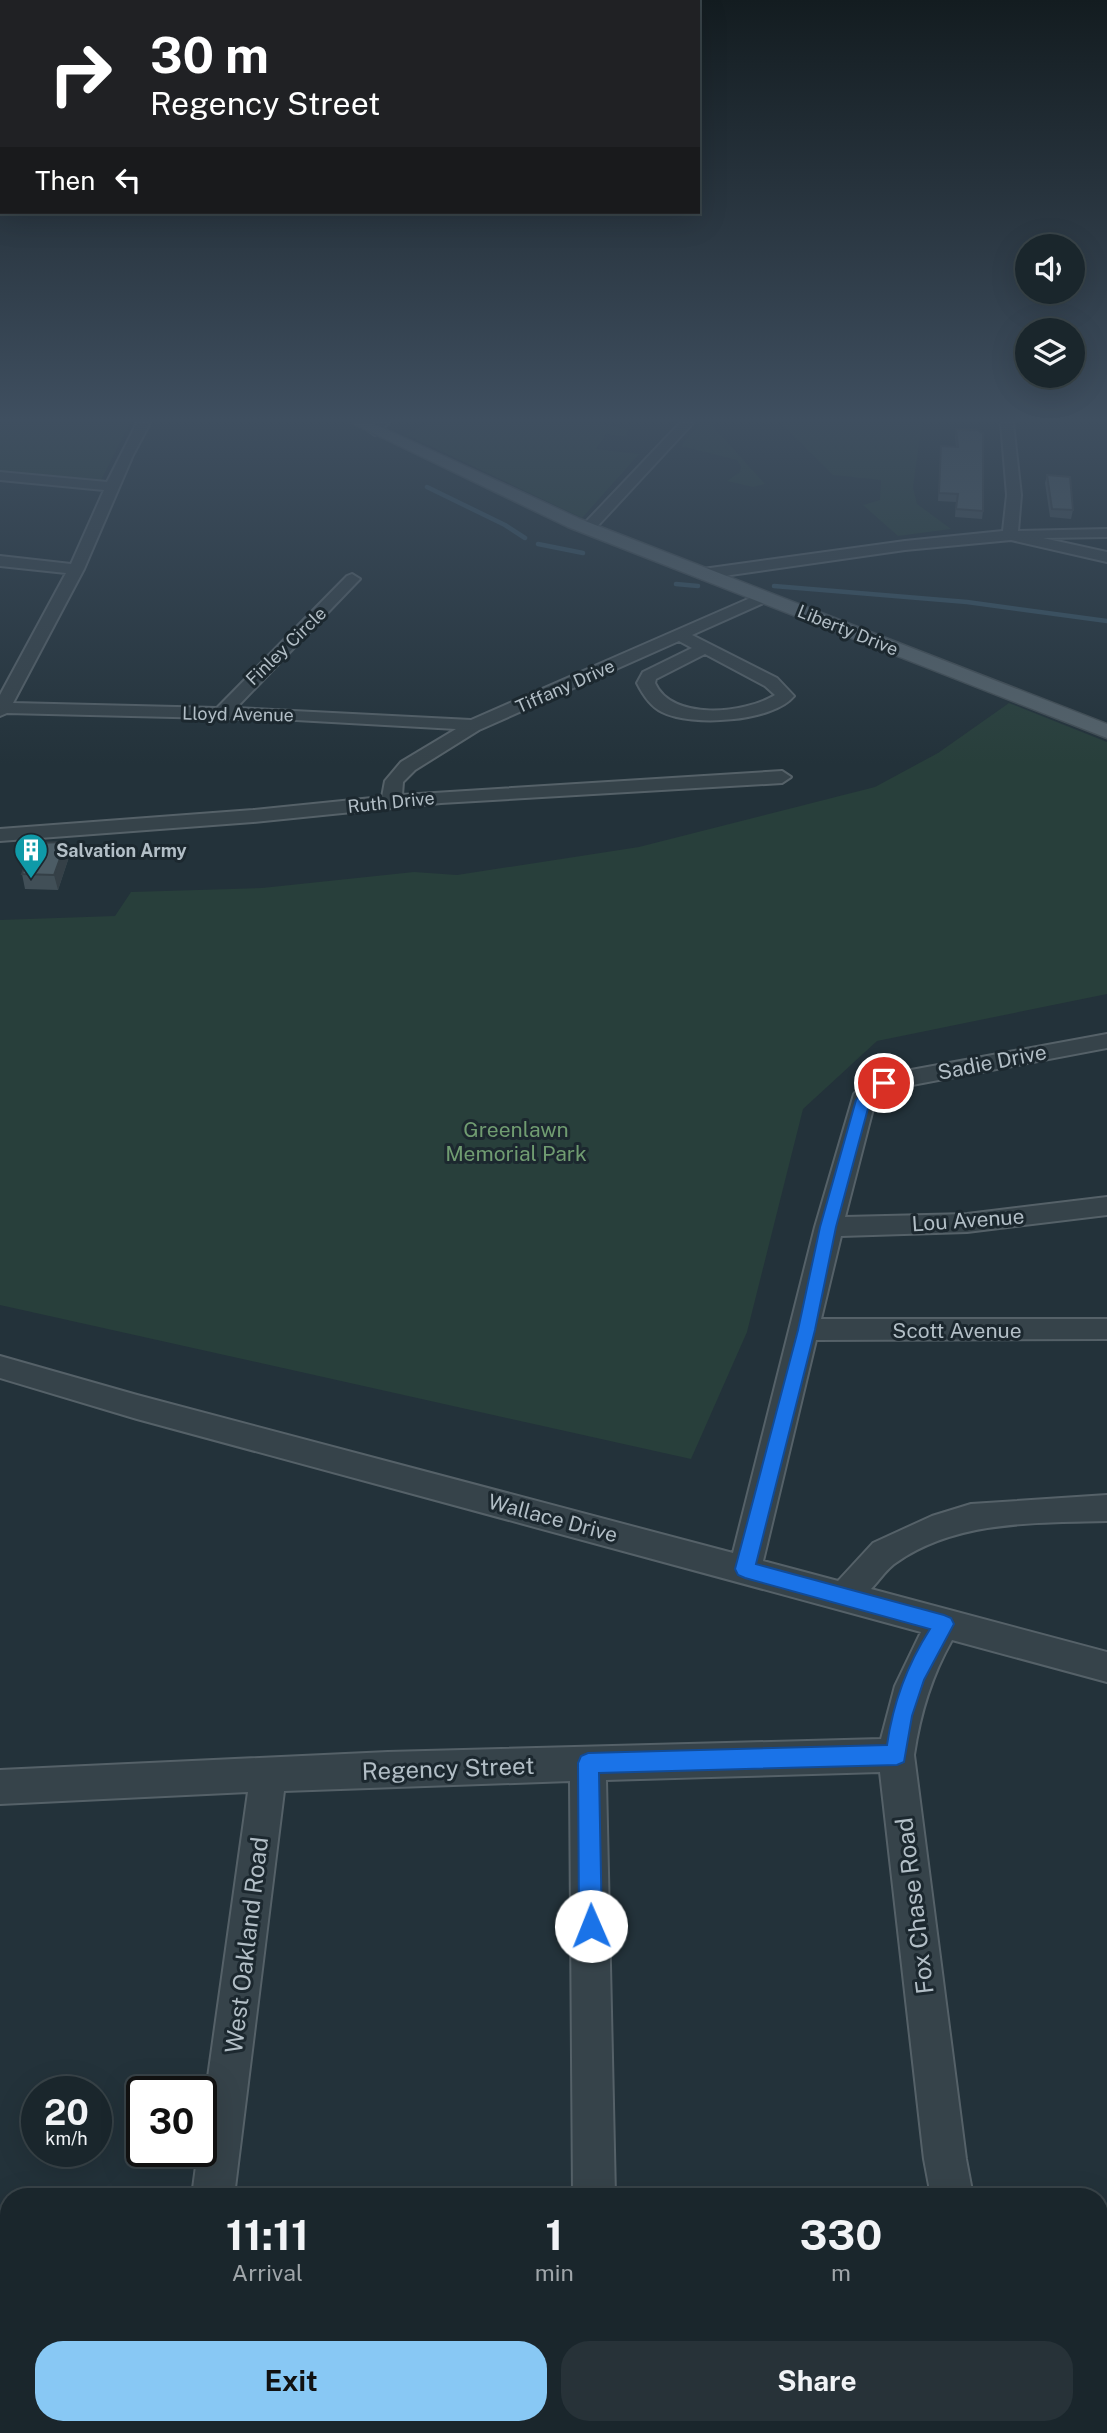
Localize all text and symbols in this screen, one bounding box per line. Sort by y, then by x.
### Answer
text: 30 m [150,26,269,84]
icon: right [35,28,126,119]
text: Regency Street [150,85,381,122]
icon: left [109,161,147,199]
text: Then [35,165,95,196]
map controls [1015,234,1085,388]
button: sound [1015,234,1085,304]
button: layers [1015,318,1085,388]
street label: Liberty Drive [795,600,901,660]
street label: Finley Circle [242,603,330,689]
street label: Tiffany Drive [512,655,618,717]
street label: Lloyd Avenue [182,703,294,725]
street label: Ruth Drive [346,787,436,817]
building icon: Salvation Army [12,831,50,880]
place label: Salvation Army [56,840,187,861]
street label: Sadie Drive [935,1039,1049,1085]
pin [854,1053,914,1113]
icon: arrive [865,1064,903,1102]
park label: Greenlawn Memorial Park [445,1117,587,1166]
street label: Lou Avenue [911,1204,1025,1236]
street label: Scott Avenue [892,1318,1022,1343]
street label: Wallace Drive [485,1489,621,1547]
street label: Regency Street [361,1751,535,1785]
street label: Fox Chase Road [889,1816,939,1996]
street label: West Oakland Road [219,1835,273,2055]
position arrow [554,1889,628,1963]
speed limit sign: 30 [126,2076,217,2167]
text: 20 [44,2092,89,2133]
text: km/h [45,2128,88,2149]
text: 11:11 [226,2210,309,2259]
text: 1 [545,2210,563,2259]
text: 330 [800,2210,882,2259]
text: Arrival [232,2259,303,2286]
text: min [535,2259,574,2286]
text: m [831,2259,851,2286]
button: Exit [35,2341,547,2421]
button: Share [561,2341,1073,2421]

